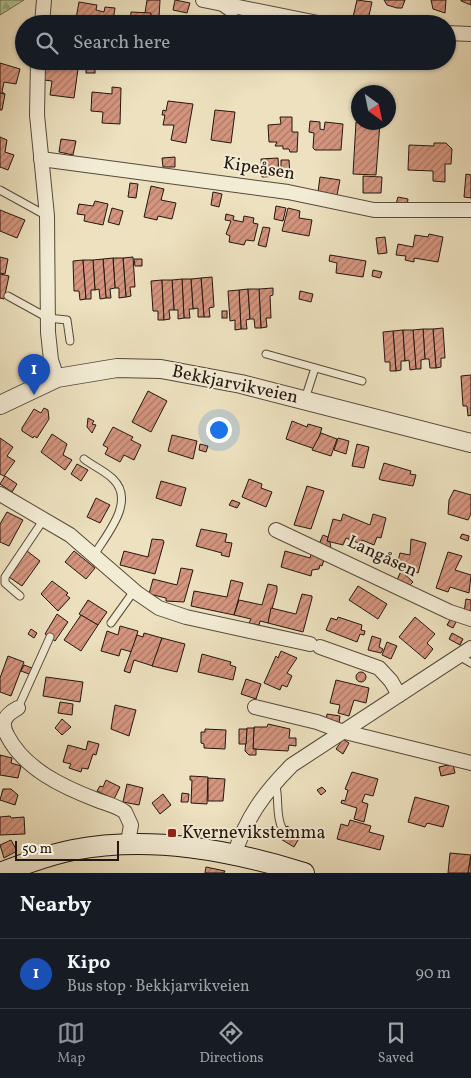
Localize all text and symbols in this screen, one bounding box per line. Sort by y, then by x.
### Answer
search box [15,15,456,70]
icon: search [33,29,61,57]
text: Search here [73,30,170,56]
north arrow [351,85,396,130]
street label: Kipeåsen [221,151,297,187]
pin: 1 [18,354,50,395]
street label: Bekkjarvikveien [170,359,301,411]
your location [206,417,232,443]
street label: Langåsen [343,530,421,584]
place label: Kvernevikstemma [182,821,325,846]
marker: Kvernevikstemma [166,827,178,839]
scale bar [15,838,119,861]
text: 50 m [22,840,52,859]
text: Nearby [20,891,91,920]
text: Kipo [67,950,110,976]
text: 1 [33,963,39,985]
text: 90 m [415,963,451,985]
text: Bus stop · Bekkjarvikveien [67,976,250,998]
tab: Map [57,1019,85,1068]
tab: Directions [199,1019,264,1068]
tab: Saved [378,1019,414,1068]

